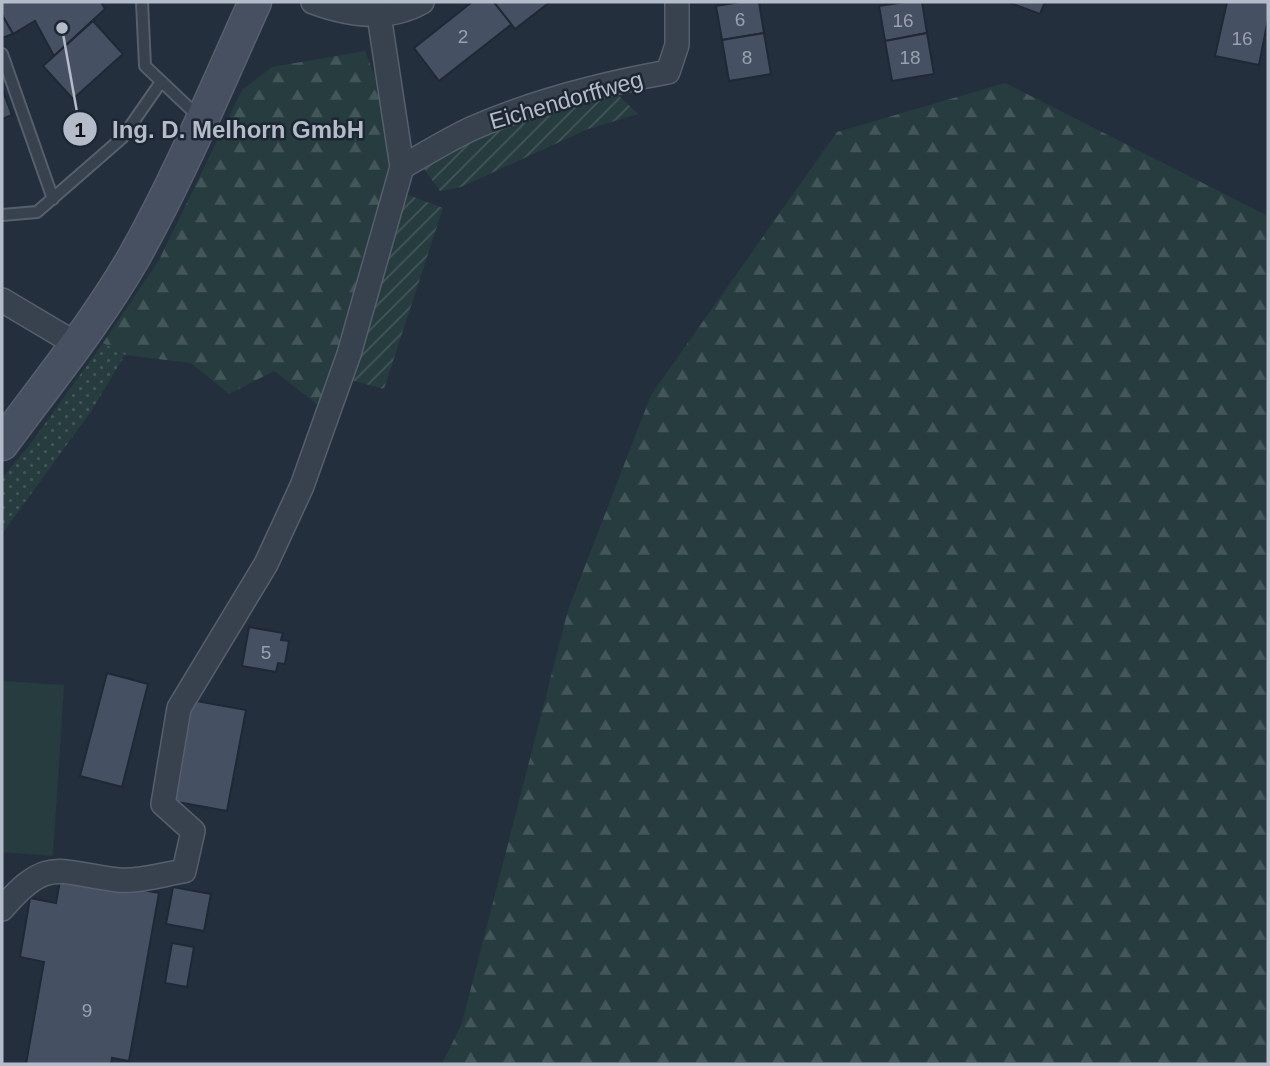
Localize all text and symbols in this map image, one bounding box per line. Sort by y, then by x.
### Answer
house number: 6 [735,9,745,30]
house number: 16 [892,10,914,31]
house number: 2 [458,26,468,47]
house number: 16 [1231,28,1253,49]
house number: 8 [742,47,752,68]
house number: 18 [899,47,921,68]
street label: Eichendorffweg [486,66,646,134]
callout: Ing. D. Melhorn GmbH [63,107,378,152]
text: Ing. D. Melhorn GmbH [112,116,364,143]
text: 1 [74,118,86,141]
house number: 5 [261,642,271,663]
house number: 9 [82,1000,92,1021]

